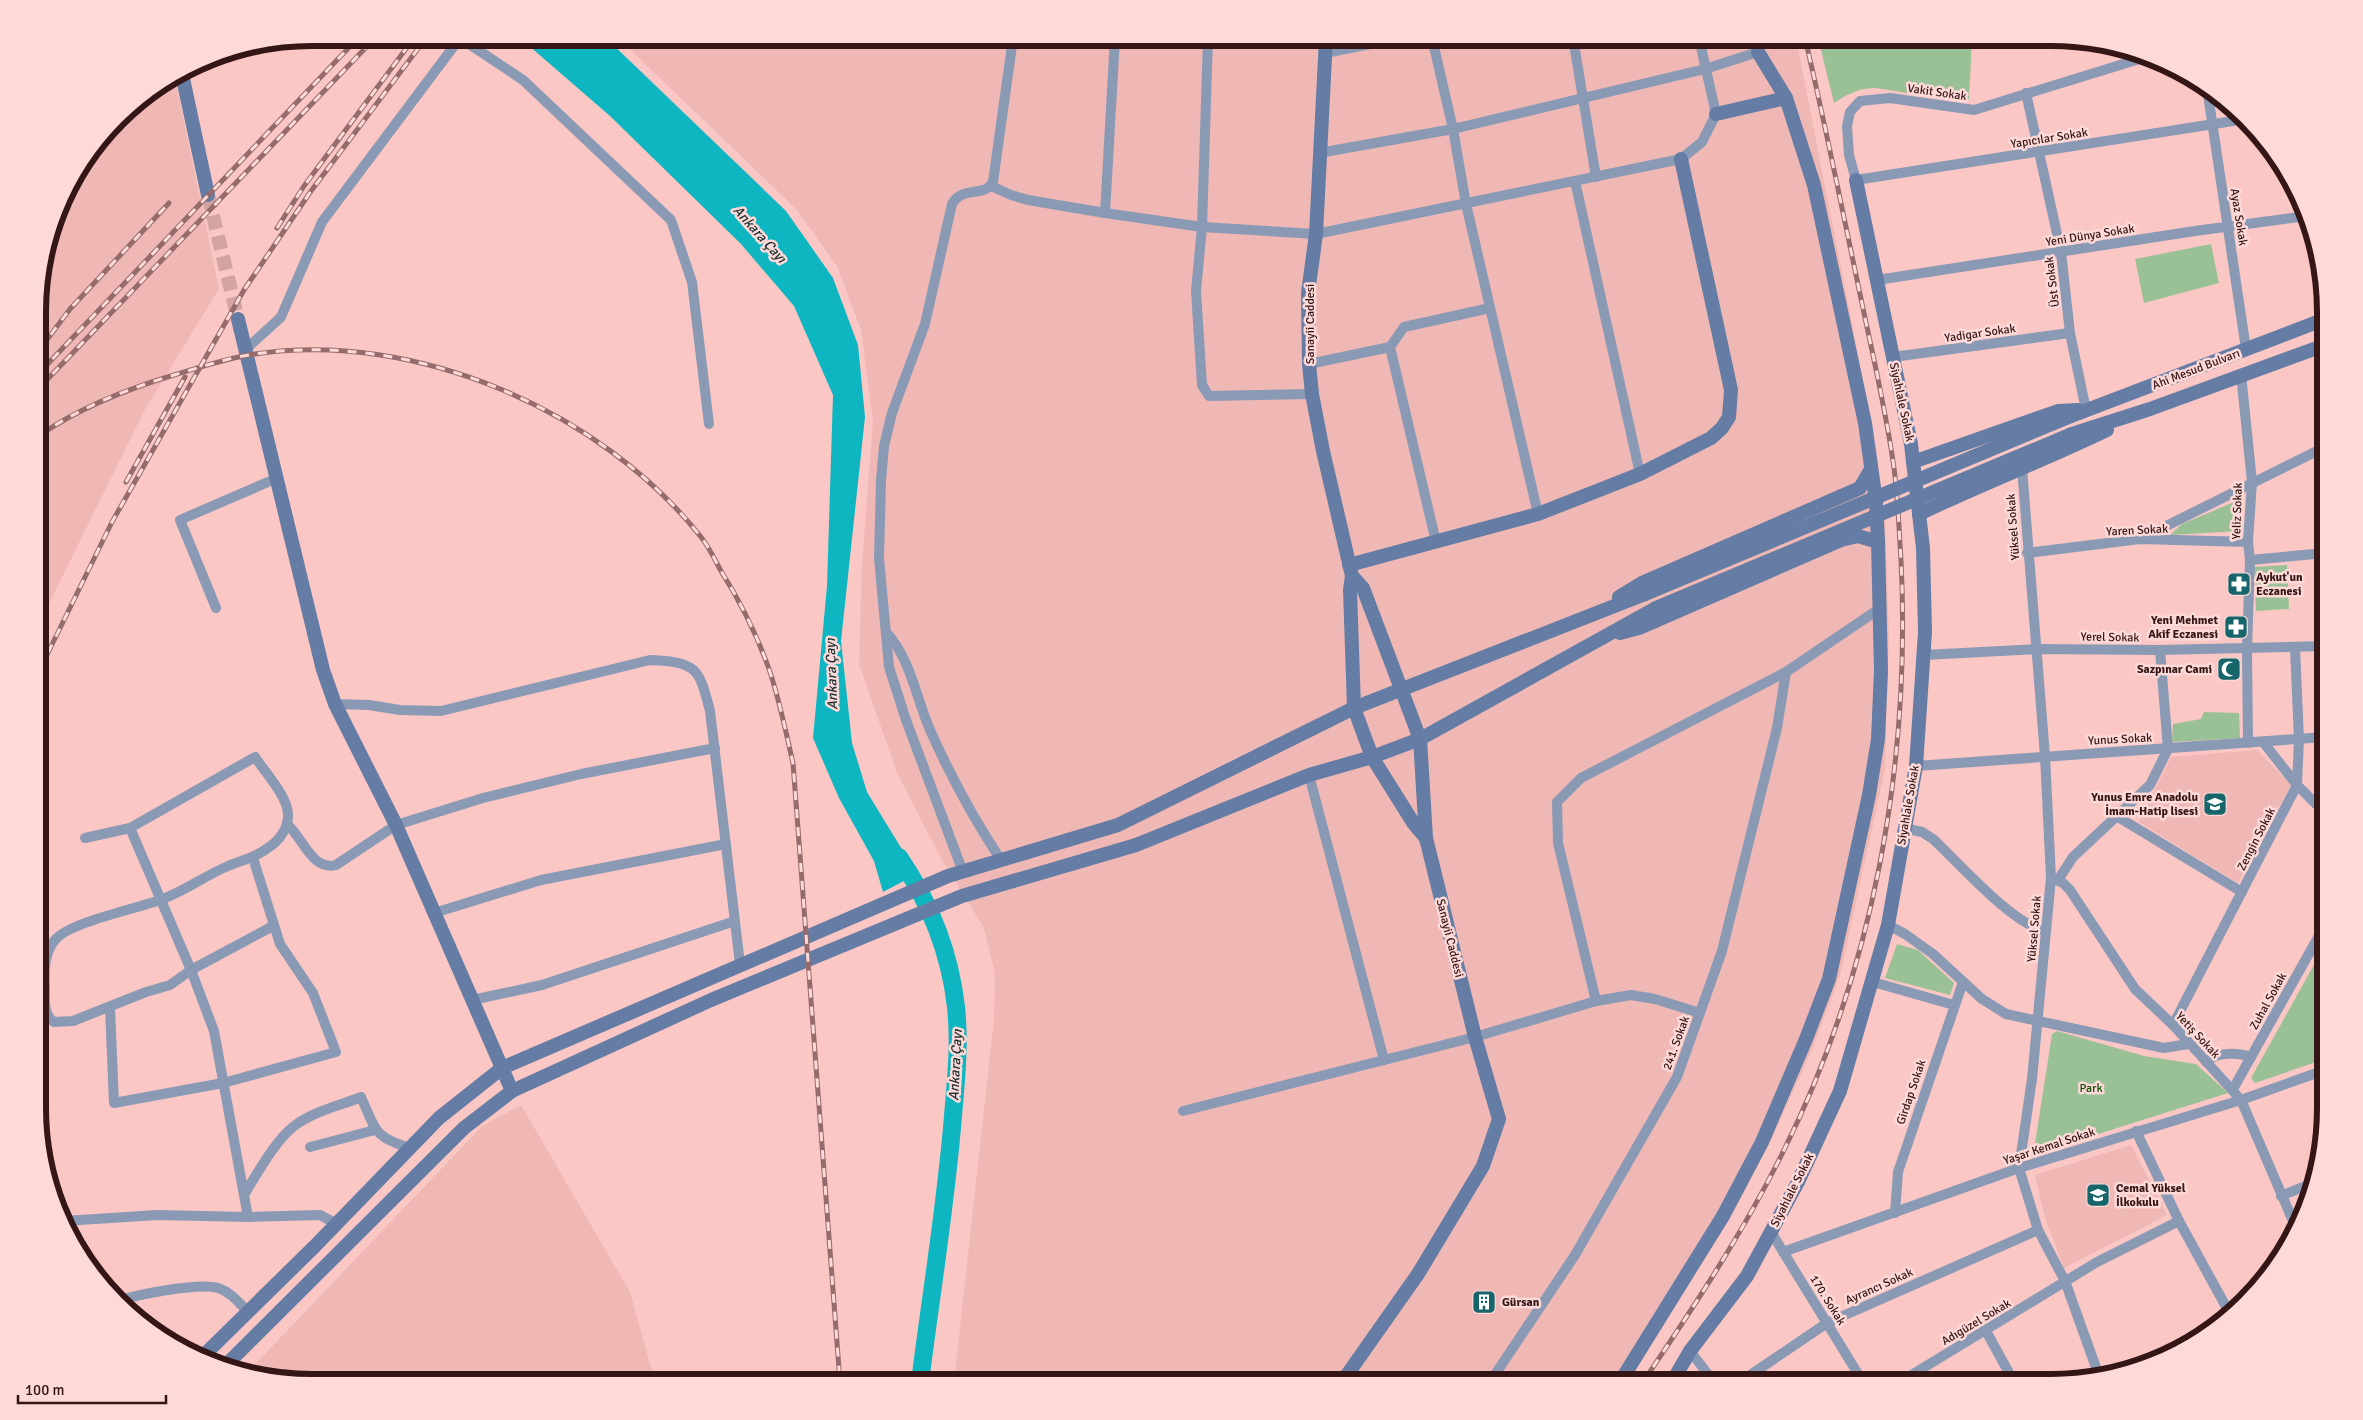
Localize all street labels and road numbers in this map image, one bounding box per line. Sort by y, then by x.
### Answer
street label: Vakit Sokak [1906,81,1967,104]
street label: Yapıcılar Sokak [2009,125,2089,152]
street label: Ayaz Sokak [2227,187,2250,247]
street label: Yeni Dünya Sokak [2045,221,2136,250]
street label: Üst Sokak [2042,256,2063,308]
street label: Sanayii Caddesi [1303,284,1318,364]
street label: Yadigar Sokak [1944,321,2017,346]
street label: Ahi Mesud Bulvarı [2150,346,2242,393]
street label: Siyahlale Sokak [1886,361,1917,443]
street label: Yeliz Sokak [2229,482,2246,540]
street label: Yüksel Sokak [2004,493,2023,561]
street label: Yaren Sokak [2106,521,2168,540]
street label: Yerel Sokak [2080,629,2139,646]
street label: Yunus Sokak [2088,730,2152,749]
street label: Siyahlale Sokak [1894,764,1923,846]
street label: Zengin Sokak [2234,805,2279,873]
street label: Yüksel Sokak [2024,895,2045,963]
street label: Sanayii Caddesi [1432,897,1467,979]
street label: Zuhal Sokak [2247,970,2290,1032]
street label: Yetiş Sokak [2172,1009,2223,1062]
street label: 241. Sokak [1660,1014,1693,1072]
street label: Girdap Sokak [1893,1058,1930,1127]
street label: Yaşar Kemal Sokak [2001,1125,2097,1168]
street label: Siyahlale Sokak [1767,1151,1817,1230]
street label: Ayrancı Sokak [1843,1265,1915,1308]
street label: 170. Sokak [1806,1272,1849,1328]
street label: Adıgüzel Sokak [1939,1296,2014,1349]

